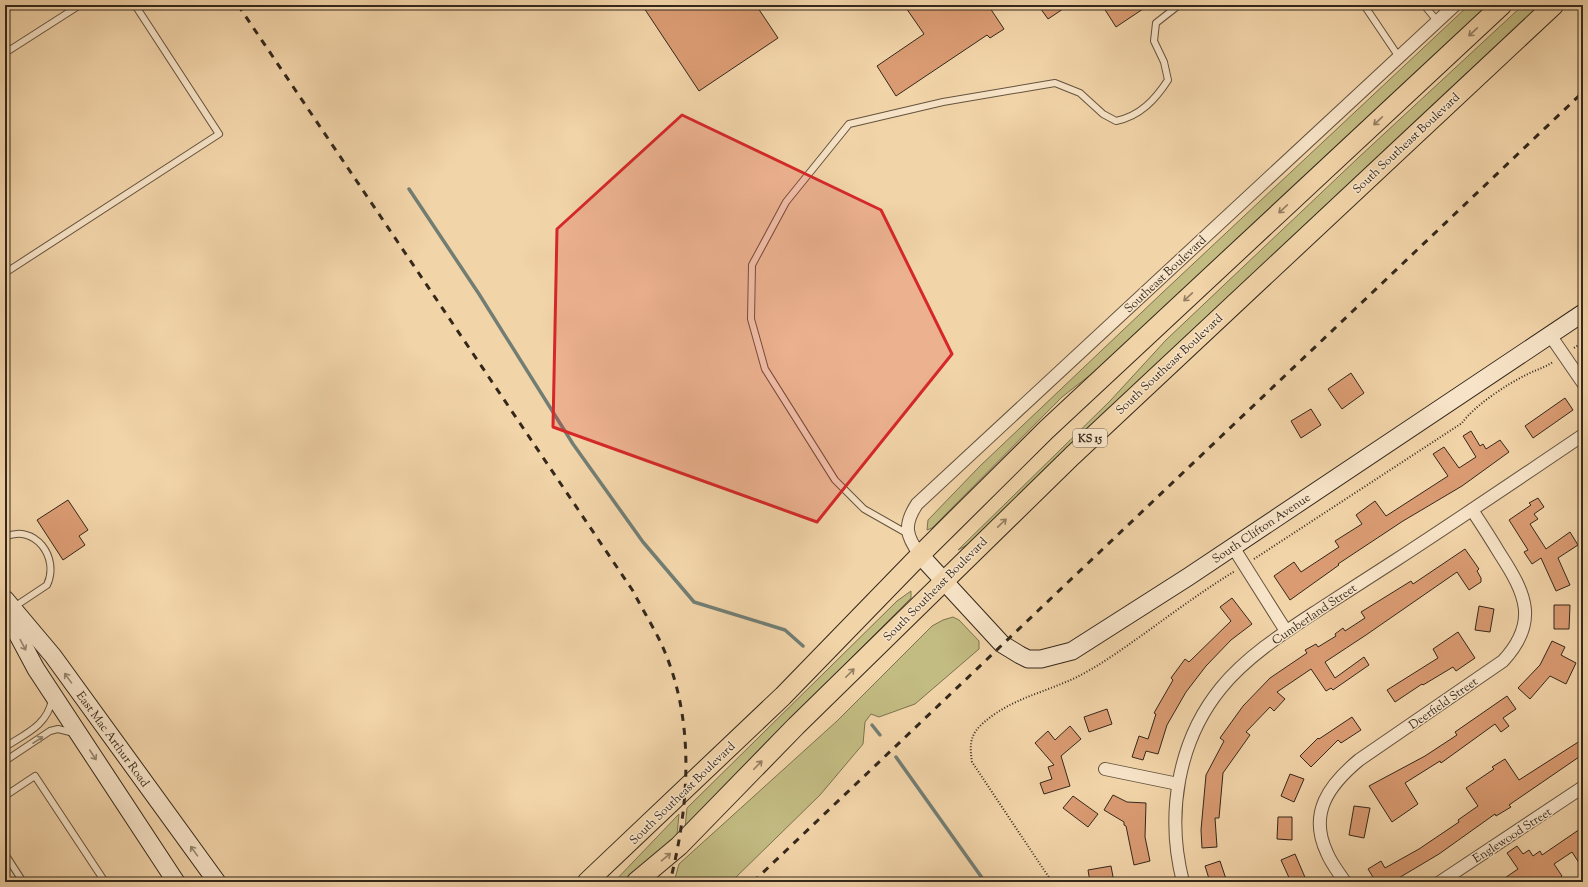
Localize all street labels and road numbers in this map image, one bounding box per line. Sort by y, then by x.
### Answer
street label: South Southeast Boulevard [1349,89,1465,198]
street label: Southeast Boulevard [1121,232,1211,318]
street label: South Southeast Boulevard [1112,310,1228,419]
road number: KS 15 [1073,429,1107,447]
street label: South Clifton Avenue [1209,489,1315,569]
street label: South Southeast Boulevard [879,533,992,646]
street label: Cumberland Street [1268,580,1361,650]
street label: Deerfield Street [1405,673,1482,734]
street label: East Mac Arthur Road [71,688,153,791]
street label: South Southeast Boulevard [626,738,740,849]
street label: Englewood Street [1470,804,1556,868]

